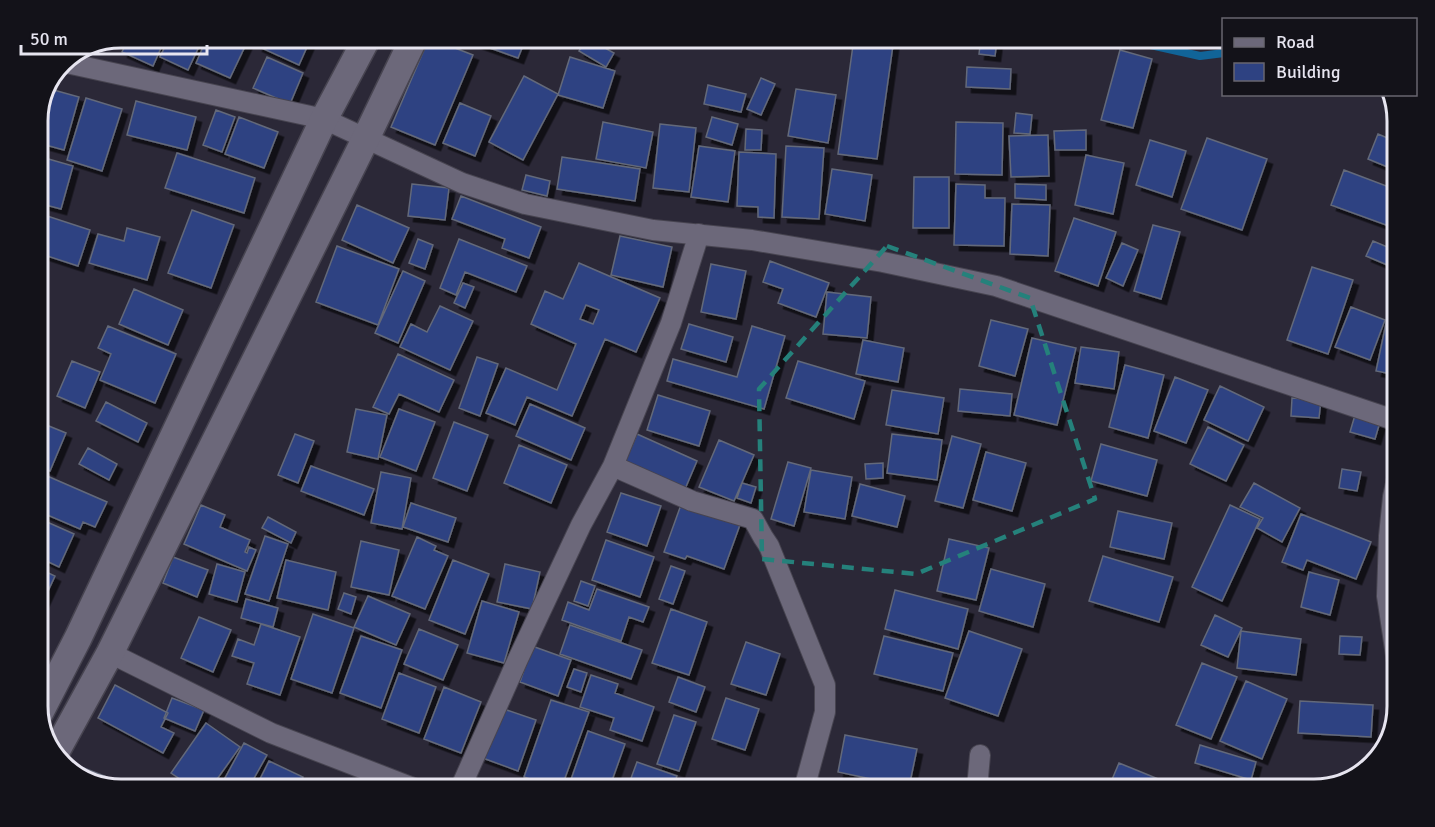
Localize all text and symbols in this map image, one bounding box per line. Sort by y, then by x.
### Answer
scale bar [21,18,207,56]
legend [1222,18,1417,96]
text: 50 m [30,28,68,50]
text: Road [1276,31,1315,53]
text: Building [1276,61,1340,83]

